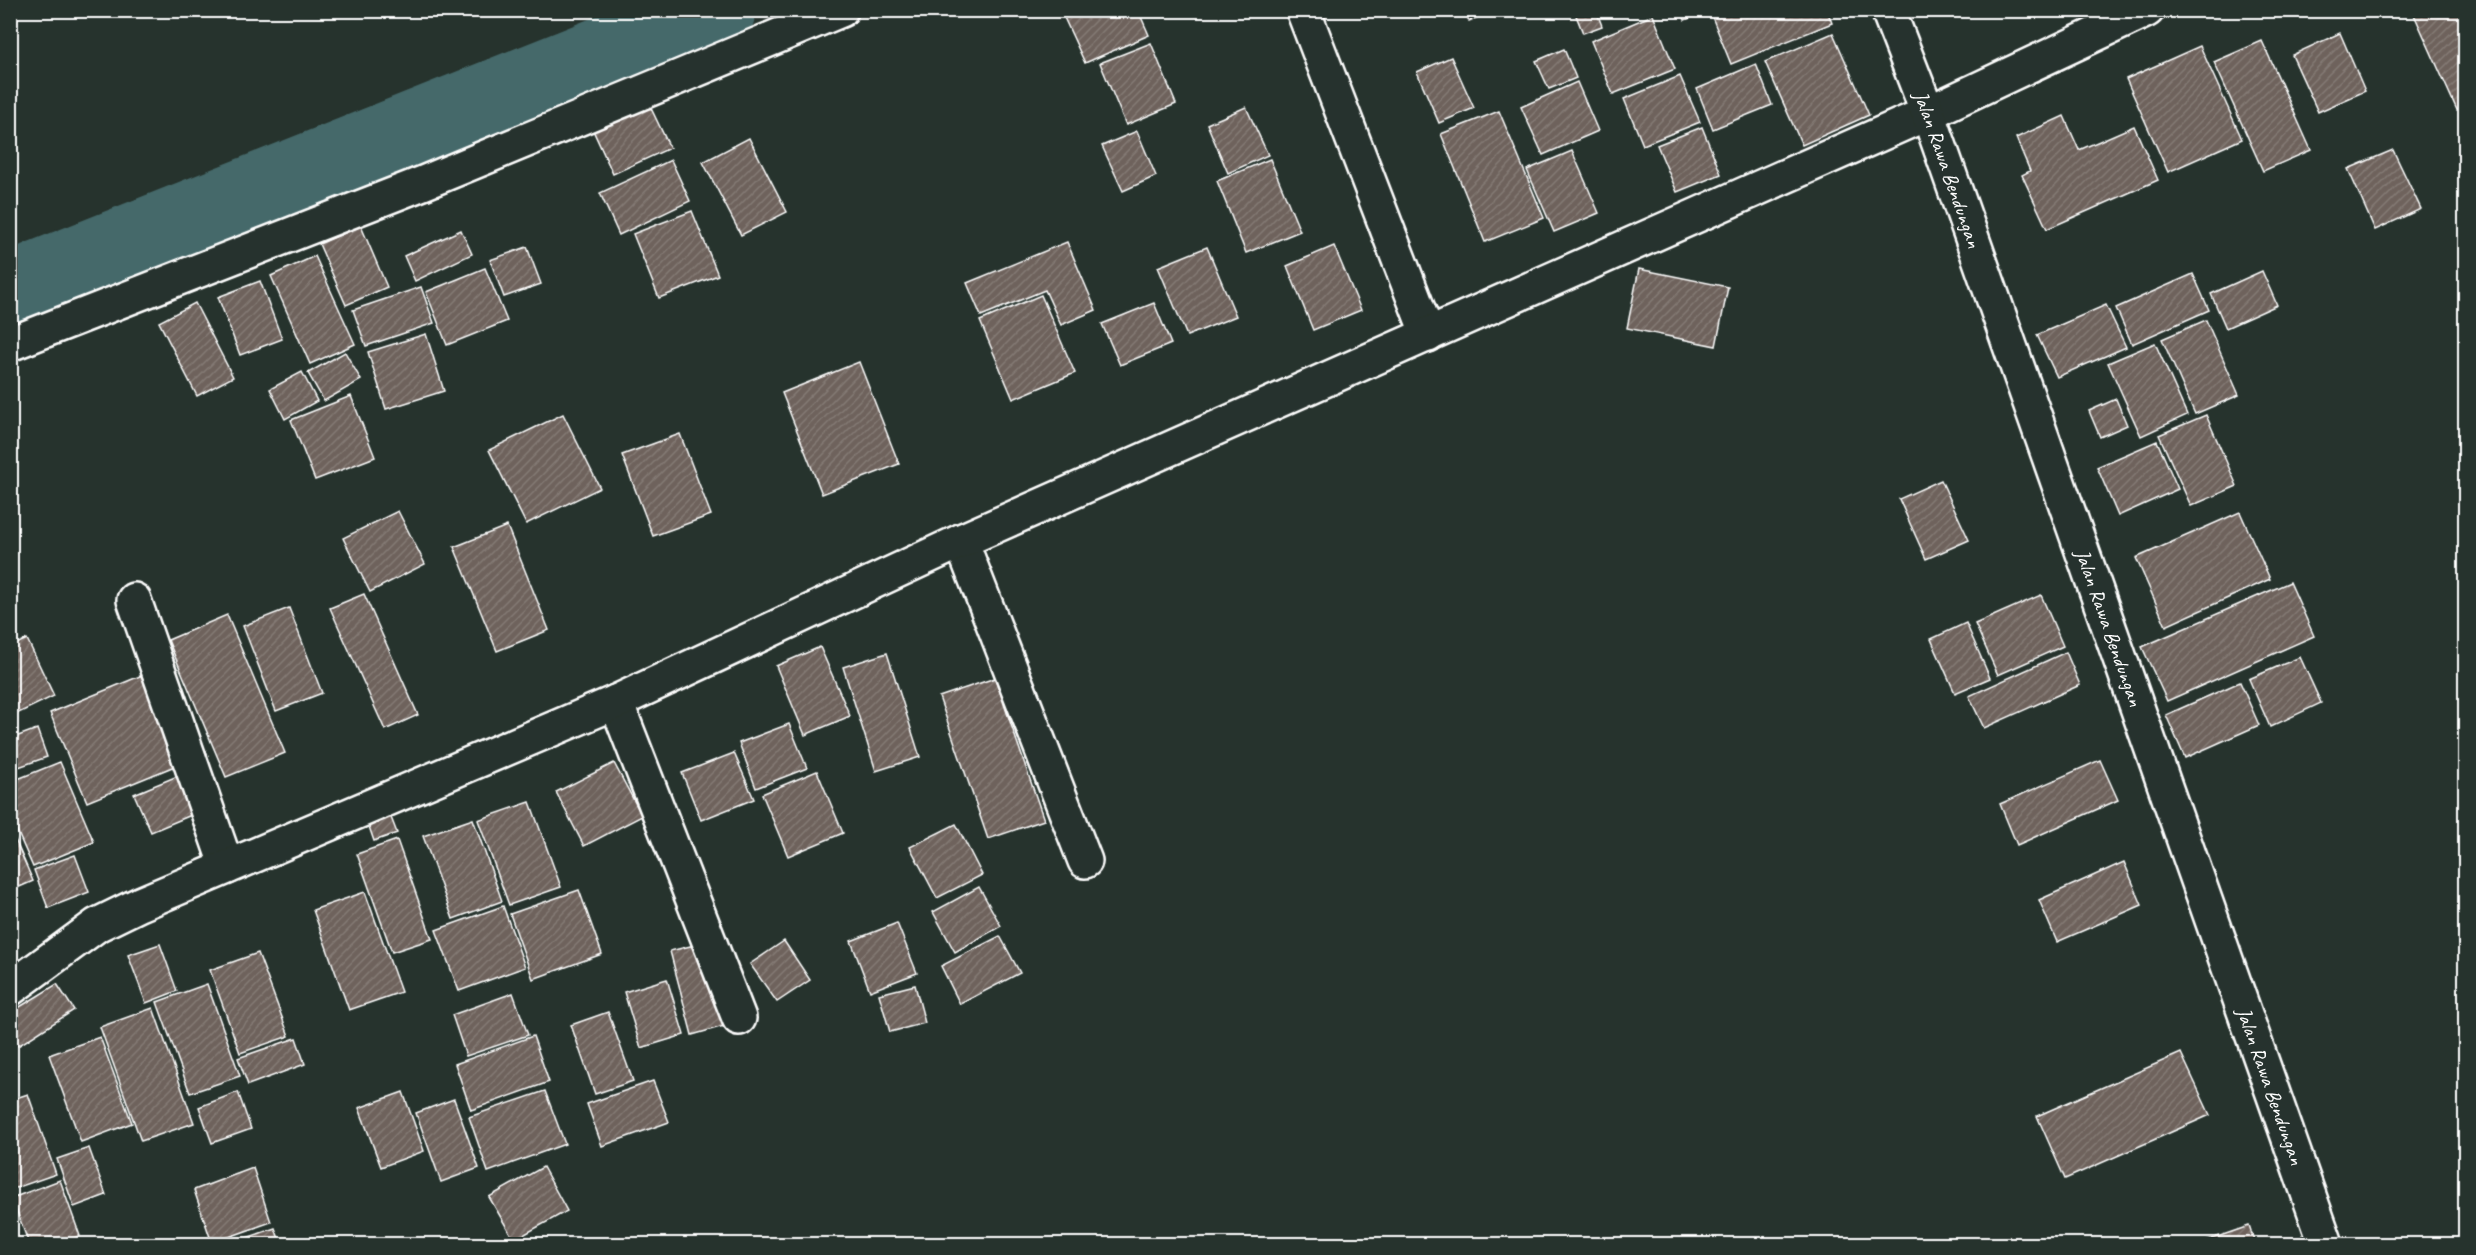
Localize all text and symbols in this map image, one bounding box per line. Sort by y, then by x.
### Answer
street label: Jalan Rawa Bendungan [1907,86,1988,252]
street label: Jalan Rawa Bendungan [2069,545,2149,710]
street label: Jalan Rawa Bendungan [2230,1003,2310,1169]

